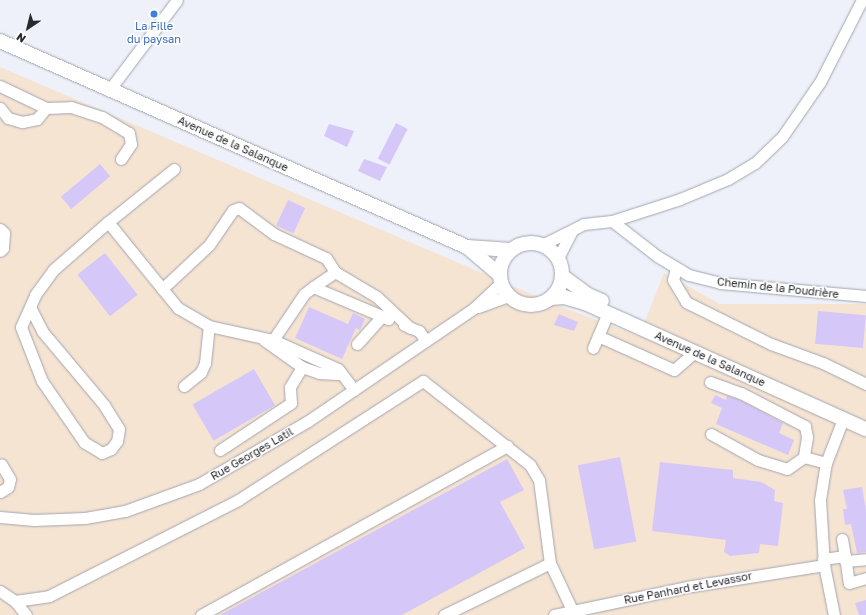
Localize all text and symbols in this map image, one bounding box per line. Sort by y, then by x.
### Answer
north arrow [8,8,48,48]
marker: La Fille du paysan [149,9,159,19]
place label: La Fille du paysan [127,20,181,46]
text: N [14,31,28,46]
street label: Avenue de la Salanque [176,114,290,174]
street label: Chemin de la Poudrière [716,275,840,301]
street label: Avenue de la Salanque [653,329,767,389]
street label: Rue Georges Latil [208,425,296,483]
street label: Rue Panhard et Levassor [623,569,753,607]

